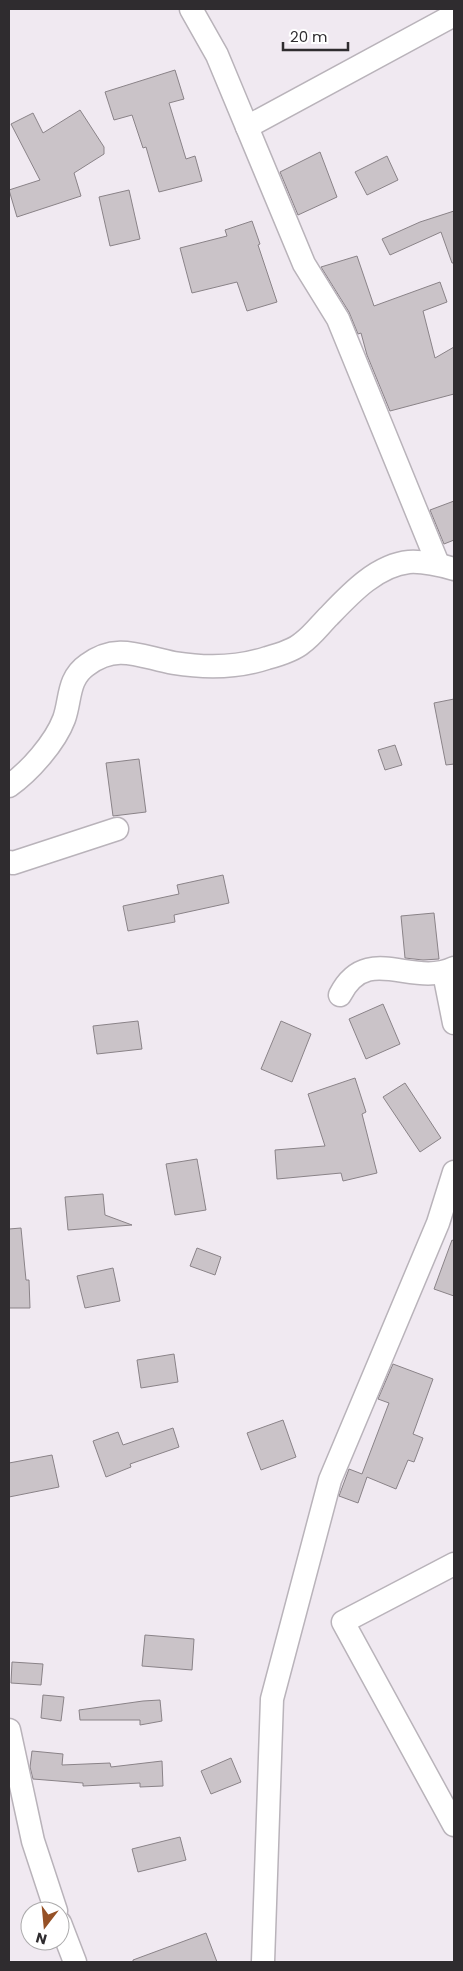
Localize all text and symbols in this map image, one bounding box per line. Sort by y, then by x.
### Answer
scale bar [283,20,348,52]
text: 20 m [290,26,328,47]
north arrow [20,1901,70,1951]
text: N [34,1927,49,1950]

